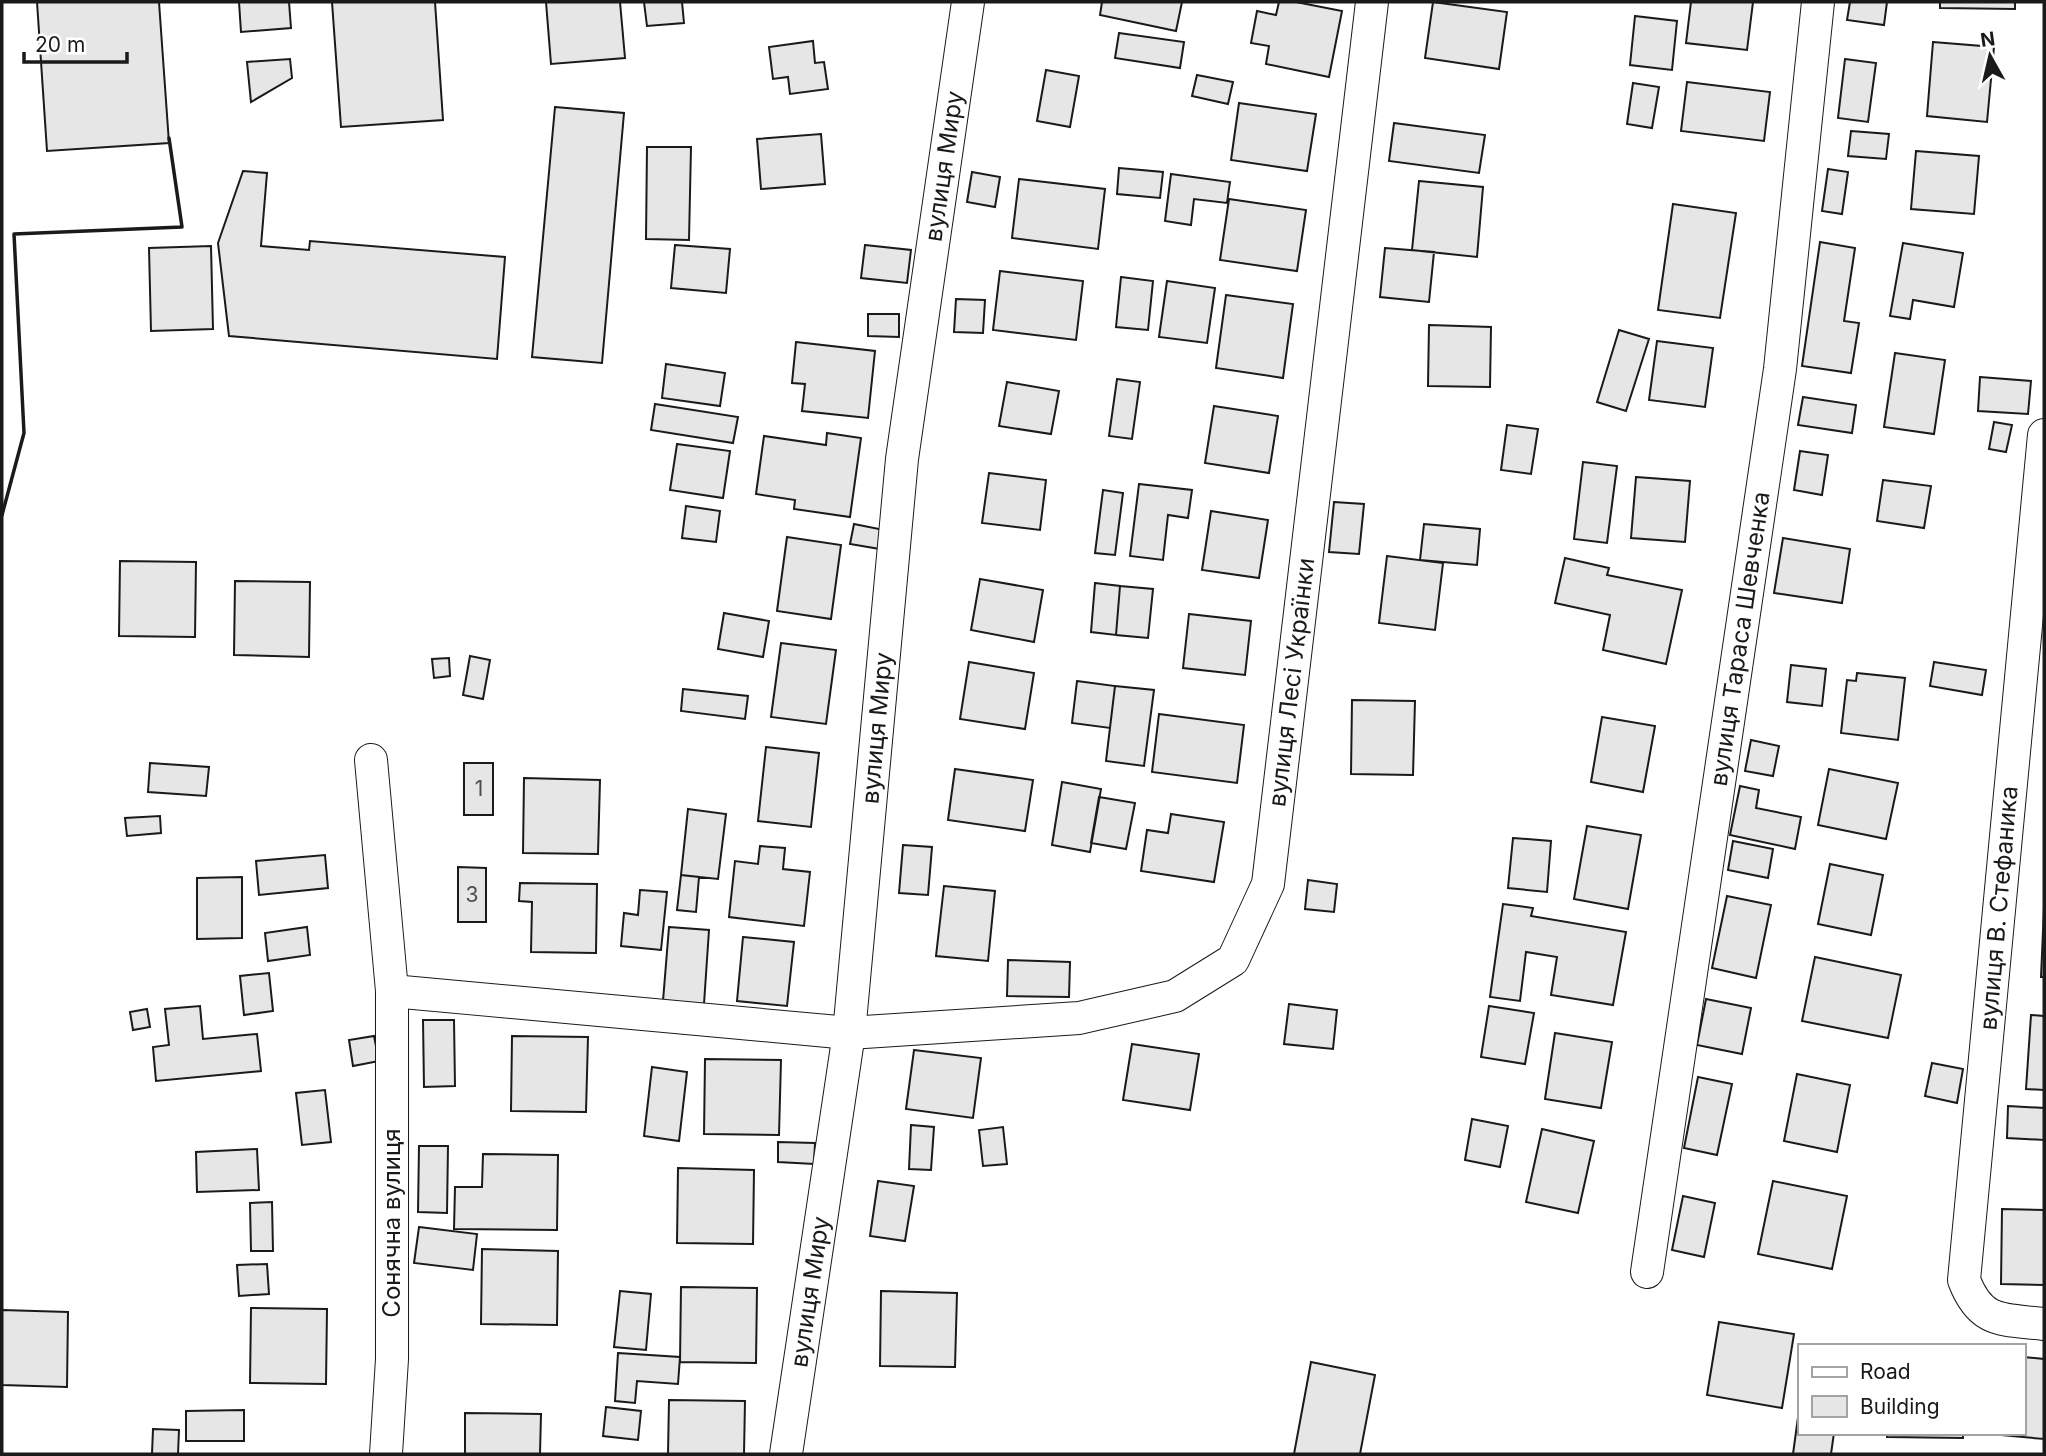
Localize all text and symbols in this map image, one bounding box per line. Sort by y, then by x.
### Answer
scale bar [24,21,128,65]
north arrow [1955,21,2025,91]
text: N [1979,27,1996,52]
text: 20 m [35,32,85,57]
street label: вулиця Миру [919,89,969,243]
street label: вулиця Тараса Шевченка [1704,490,1776,788]
street label: вулиця Лесі Українки [1262,556,1320,808]
street label: вулиця Миру [855,651,898,805]
house number: 1 [475,776,483,801]
street label: вулиця В. Стефаника [1973,785,2024,1031]
house number: 3 [466,882,478,907]
street label: Сонячна вулиця [377,1128,406,1318]
street label: вулиця Миру [784,1214,835,1369]
legend [1798,1344,2025,1435]
text: Road [1860,1359,1911,1384]
text: Building [1860,1394,1940,1419]

